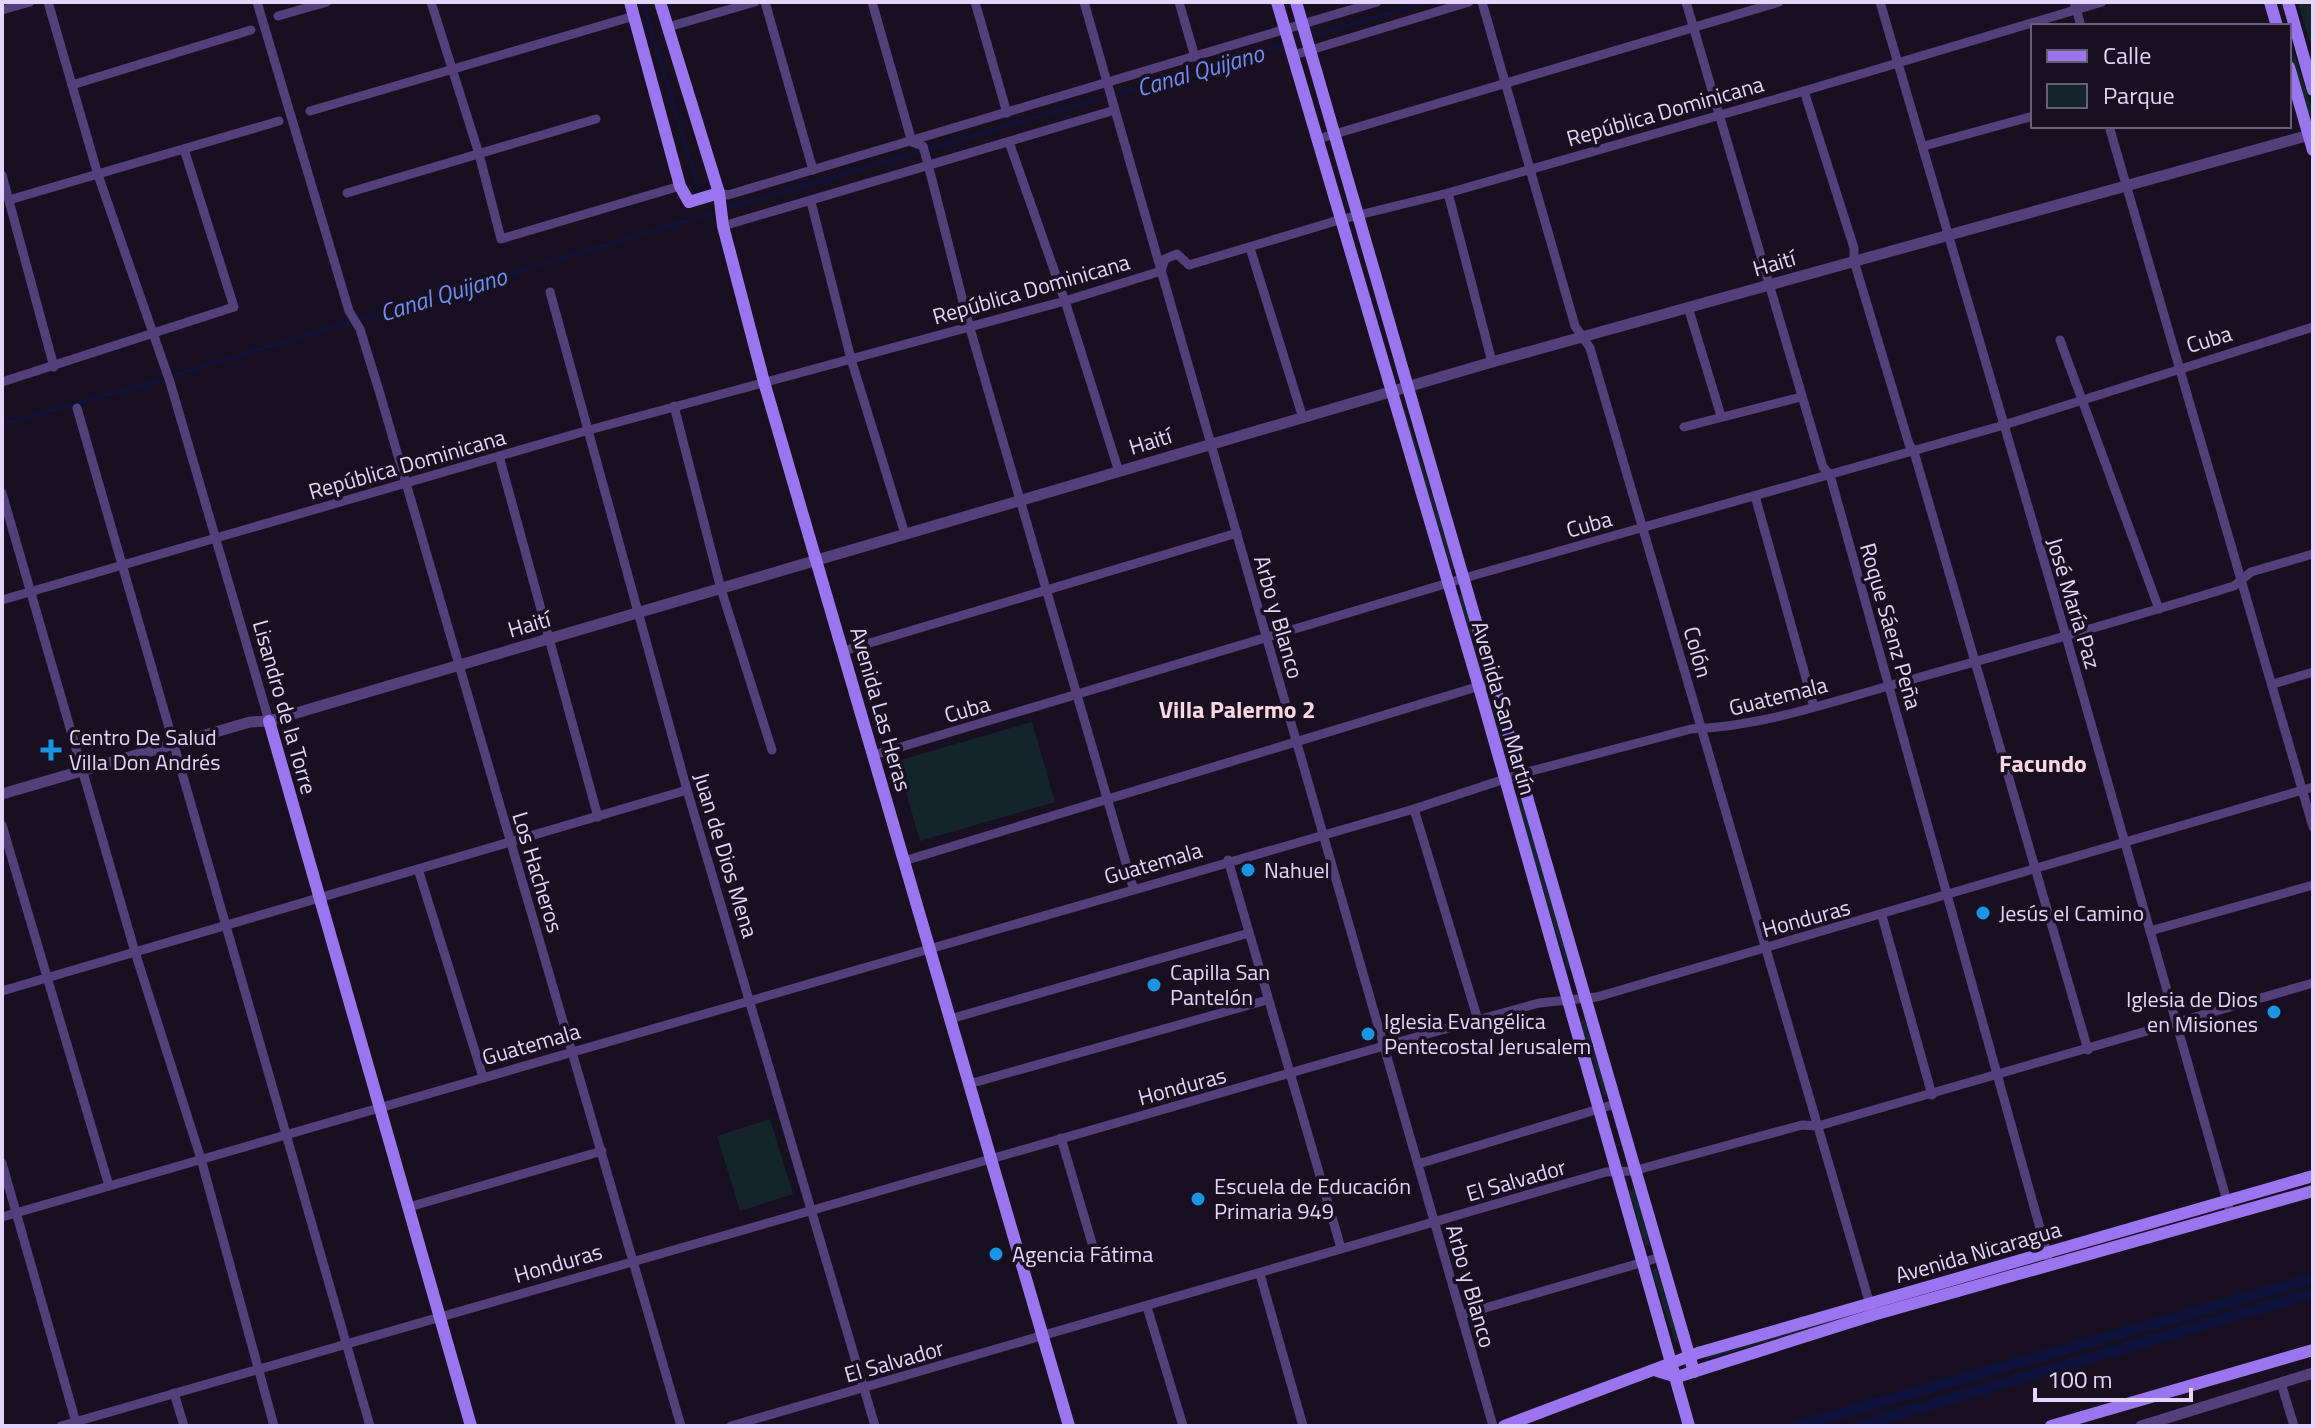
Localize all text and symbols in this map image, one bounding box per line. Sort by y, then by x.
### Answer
legend [2031,24,2291,128]
water label: Canal Quijano [1132,34,1269,105]
text: Calle [2103,37,2151,73]
street label: República Dominicana [1562,67,1768,155]
text: Parque [2103,77,2175,113]
street label: Haití [1749,240,1802,285]
street label: República Dominicana [928,245,1134,333]
water label: Canal Quijano [375,257,512,330]
street label: Cuba [2182,316,2236,362]
street label: Haití [1124,418,1178,464]
street label: República Dominicana [304,420,510,508]
street label: Cuba [1562,501,1616,547]
street label: José María Paz [2038,533,2110,673]
street label: Roque Sáenz Peña [1851,539,1931,713]
street label: Arbo y Blanco [1245,551,1313,683]
street label: Haití [504,601,557,646]
street label: Lisandro de la Torre [244,616,326,798]
street label: Avenida San Martín [1463,617,1545,799]
street label: Colón [1675,622,1721,682]
street label: Avenida Las Heras [841,623,921,795]
street label: Guatemala [1725,667,1831,725]
street label: Cuba [940,686,994,732]
district label: Villa Palermo 2 [1159,691,1315,727]
place label: Centro De Salud Villa Don Andrés [69,720,220,779]
marker: Centro De Salud Villa Don Andrés [40,739,62,761]
district label: Facundo [1999,745,2087,781]
street label: Juan de Dios Mena [685,768,767,942]
street label: Los Hacheros [504,807,572,937]
street label: Guatemala [1100,833,1206,893]
place label: Nahuel [1264,853,1330,887]
marker: Nahuel [1239,861,1257,879]
street label: Honduras [1758,890,1854,946]
place label: Jesús el Camino [1999,896,2144,930]
marker: Jesús el Camino [1974,904,1992,922]
place label: Capilla San Pantelón [1170,955,1270,1014]
marker: Capilla San Pantelón [1145,976,1163,994]
place label: Iglesia de Dios en Misiones [2126,982,2258,1041]
marker: Iglesia de Dios en Misiones [2265,1003,2283,1021]
place label: Iglesia Evangélica Pentecostal Jerusalem [1384,1004,1591,1063]
street label: Guatemala [478,1014,584,1074]
marker: Iglesia Evangélica Pentecostal Jerusalem [1359,1025,1377,1043]
street label: Honduras [1134,1058,1230,1114]
street label: El Salvador [1462,1149,1570,1210]
place label: Escuela de Educación Primaria 949 [1214,1169,1411,1228]
marker: Escuela de Educación Primaria 949 [1189,1190,1207,1208]
street label: Avenida Nicaragua [1891,1212,2065,1292]
street label: Arbo y Blanco [1437,1220,1505,1352]
street label: Honduras [510,1234,606,1292]
place label: Agencia Fátima [1012,1237,1153,1271]
marker: Agencia Fátima [987,1245,1005,1263]
street label: El Salvador [840,1330,948,1391]
scale bar [2035,1352,2191,1402]
text: 100 m [2047,1361,2113,1397]

